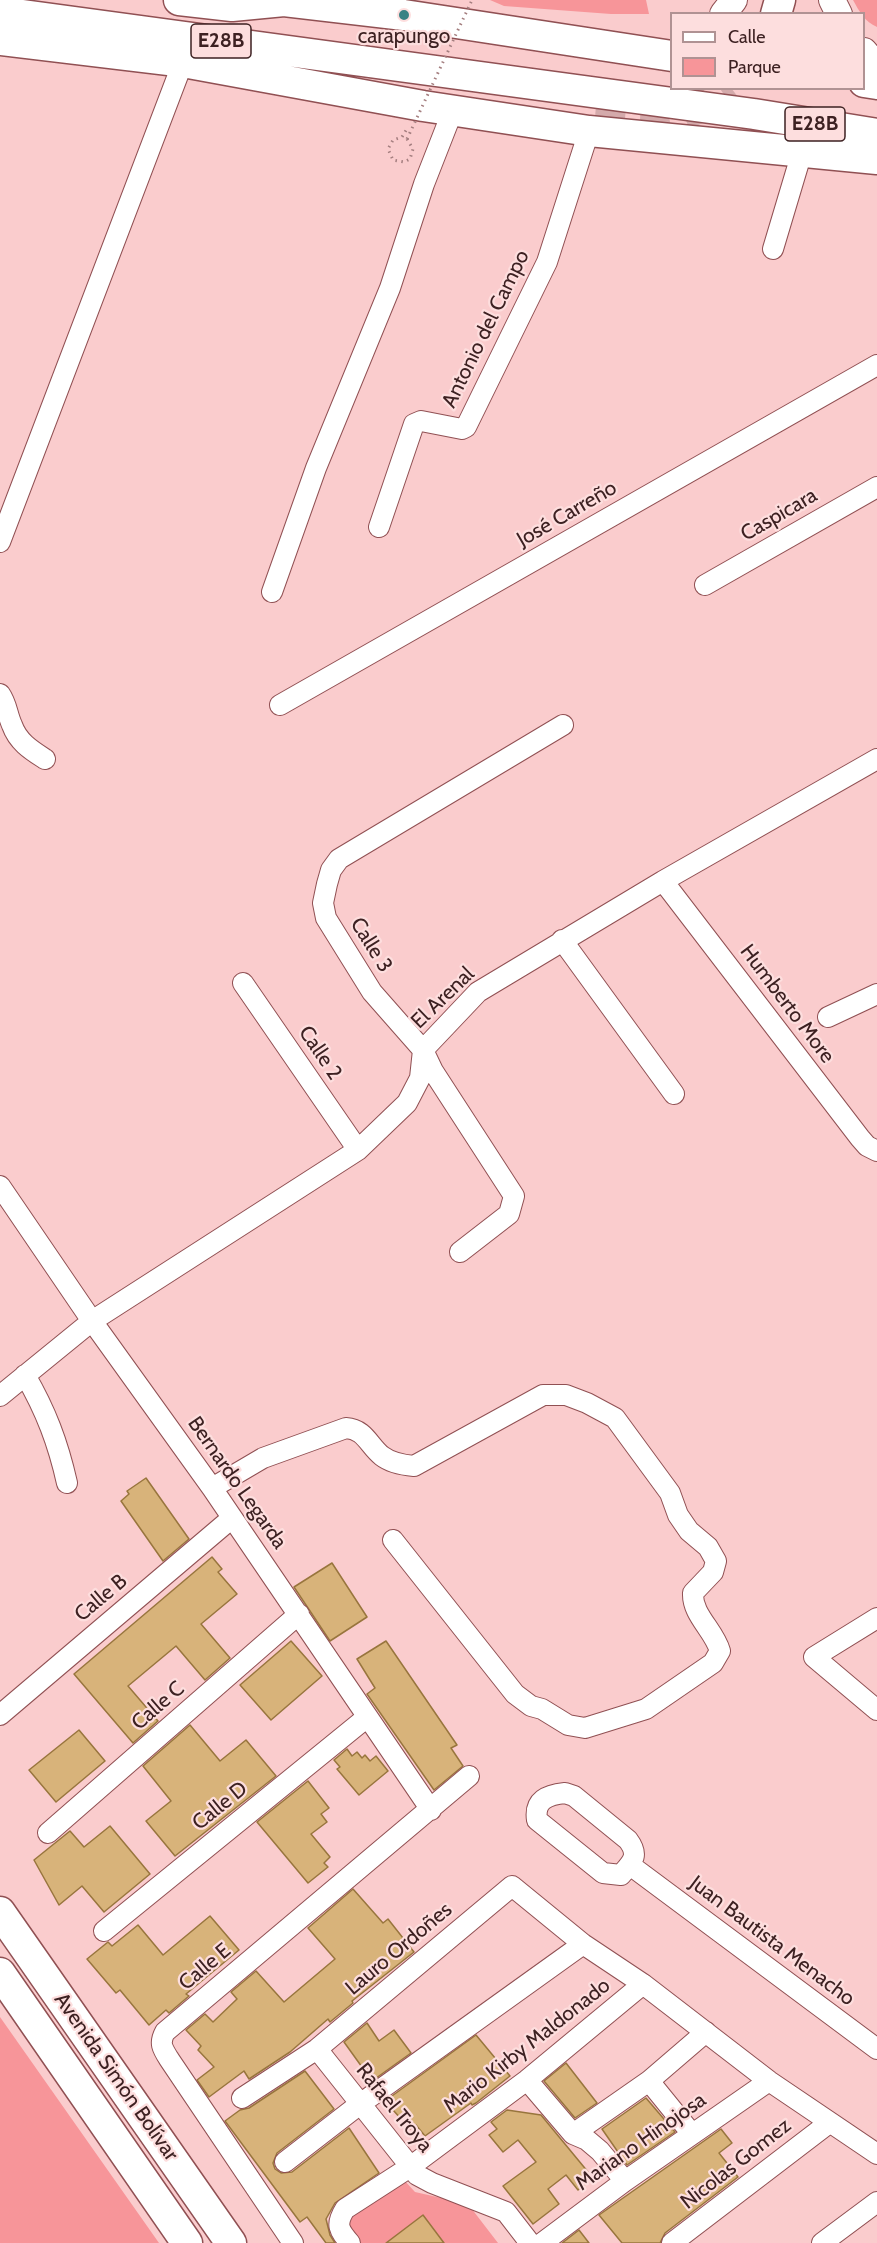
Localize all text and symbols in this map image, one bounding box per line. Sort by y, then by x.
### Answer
marker: carapungo [397,8,411,22]
legend [670,12,865,90]
road number: E28B [191,24,251,58]
place label: carapungo [358,24,450,50]
text: Calle [728,26,765,48]
text: Parque [728,56,781,78]
road number: E28B [785,107,845,141]
street label: Antonio del Campo [437,246,535,412]
street label: José Carreño [513,475,621,553]
street label: Caspicara [736,483,822,547]
street label: Calle 3 [345,913,397,977]
street label: Humberto More [734,940,840,1068]
street label: El Arenal [406,962,480,1034]
street label: Calle 2 [293,1021,347,1085]
street label: Bernardo Legarda [182,1412,292,1554]
street label: Calle B [70,1569,132,1627]
street label: Calle C [127,1676,189,1736]
street label: Calle D [187,1776,253,1836]
street label: Juan Bautista Menacho [684,1871,860,2011]
street label: Lauro Ordoñes [341,1897,457,2001]
street label: Calle E [174,1938,236,1996]
street label: Mario Kirby Maldonado [439,1973,615,2119]
street label: Avenida Simón Bolívar [49,1988,183,2166]
street label: Rafael Troya [350,2058,438,2158]
street label: Mariano Hinojosa [571,2088,711,2196]
street label: Nicolas Gomez [676,2113,796,2215]

